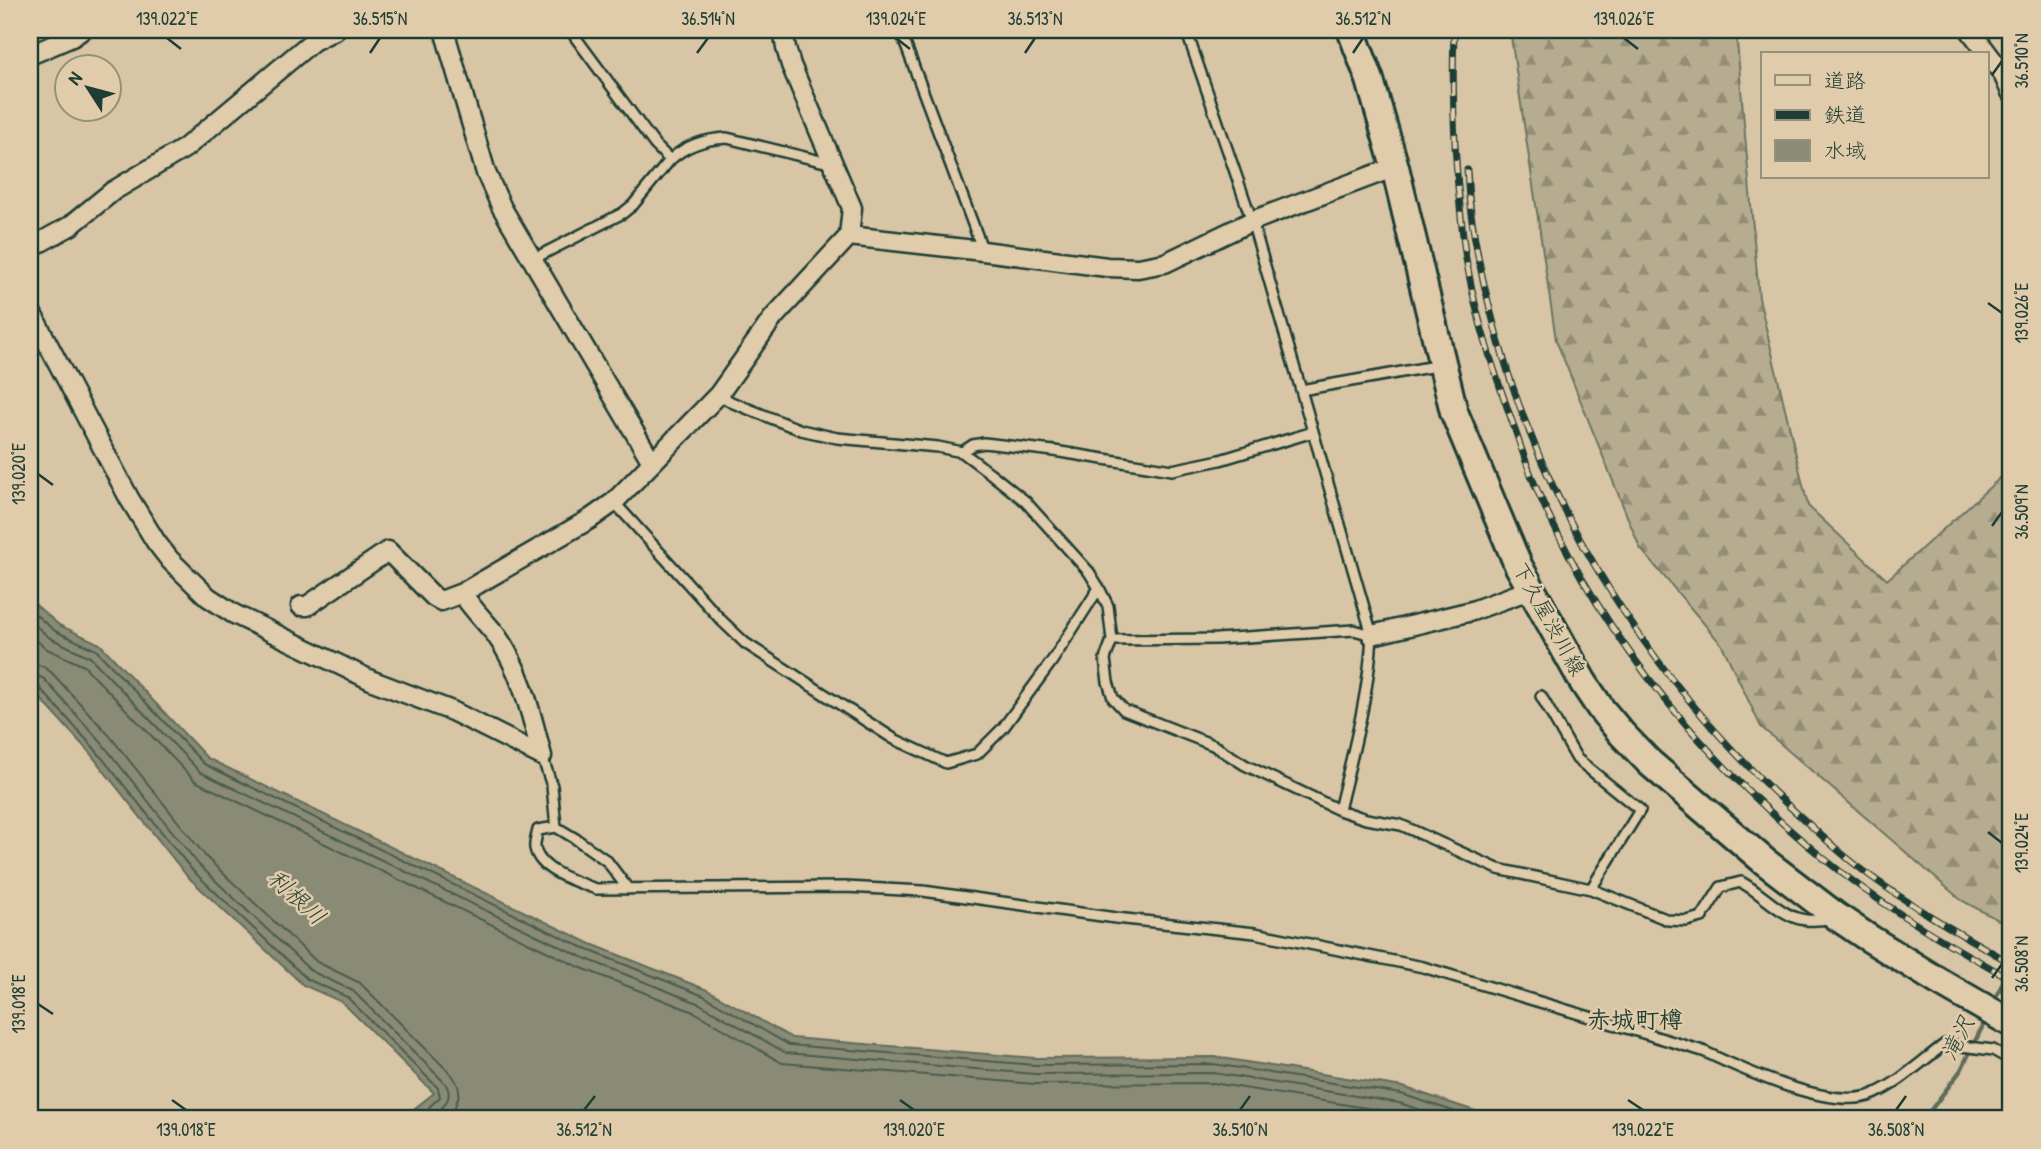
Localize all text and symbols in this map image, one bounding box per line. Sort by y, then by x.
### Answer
text: 139.022°E [136,6,198,31]
text: 36.515°N [353,6,407,31]
text: 36.514°N [681,6,735,31]
text: 139.024°E [866,6,926,31]
text: 36.513°N [1007,6,1063,31]
text: 36.512°N [1335,6,1391,31]
text: 139.026°E [1594,6,1654,31]
text: 36.510°N [2009,33,2034,89]
north arrow [52,52,122,122]
legend [1761,52,1988,178]
text: N [61,66,88,90]
text: 道路 [1824,66,1866,95]
text: 鉄道 [1824,100,1866,129]
text: 水域 [1824,136,1866,165]
text: 139.026°E [2009,283,2034,343]
text: 139.020°E [6,443,31,505]
text: 36.509°N [2009,484,2034,540]
street label: 下久屋渋川線 [1506,557,1593,681]
text: 139.024°E [2009,813,2034,873]
water label: 利根川 [262,862,333,931]
text: 36.508°N [2009,936,2034,992]
text: 139.018°E [6,974,31,1034]
district label: 赤城町樽 [1587,1003,1683,1035]
water label: 滝沢 [1932,1009,1981,1065]
text: 139.018°E [156,1117,216,1142]
text: 36.512°N [556,1117,612,1142]
text: 139.020°E [883,1117,945,1142]
text: 36.510°N [1212,1117,1268,1142]
text: 139.022°E [1612,1117,1674,1142]
text: 36.508°N [1868,1117,1924,1142]

